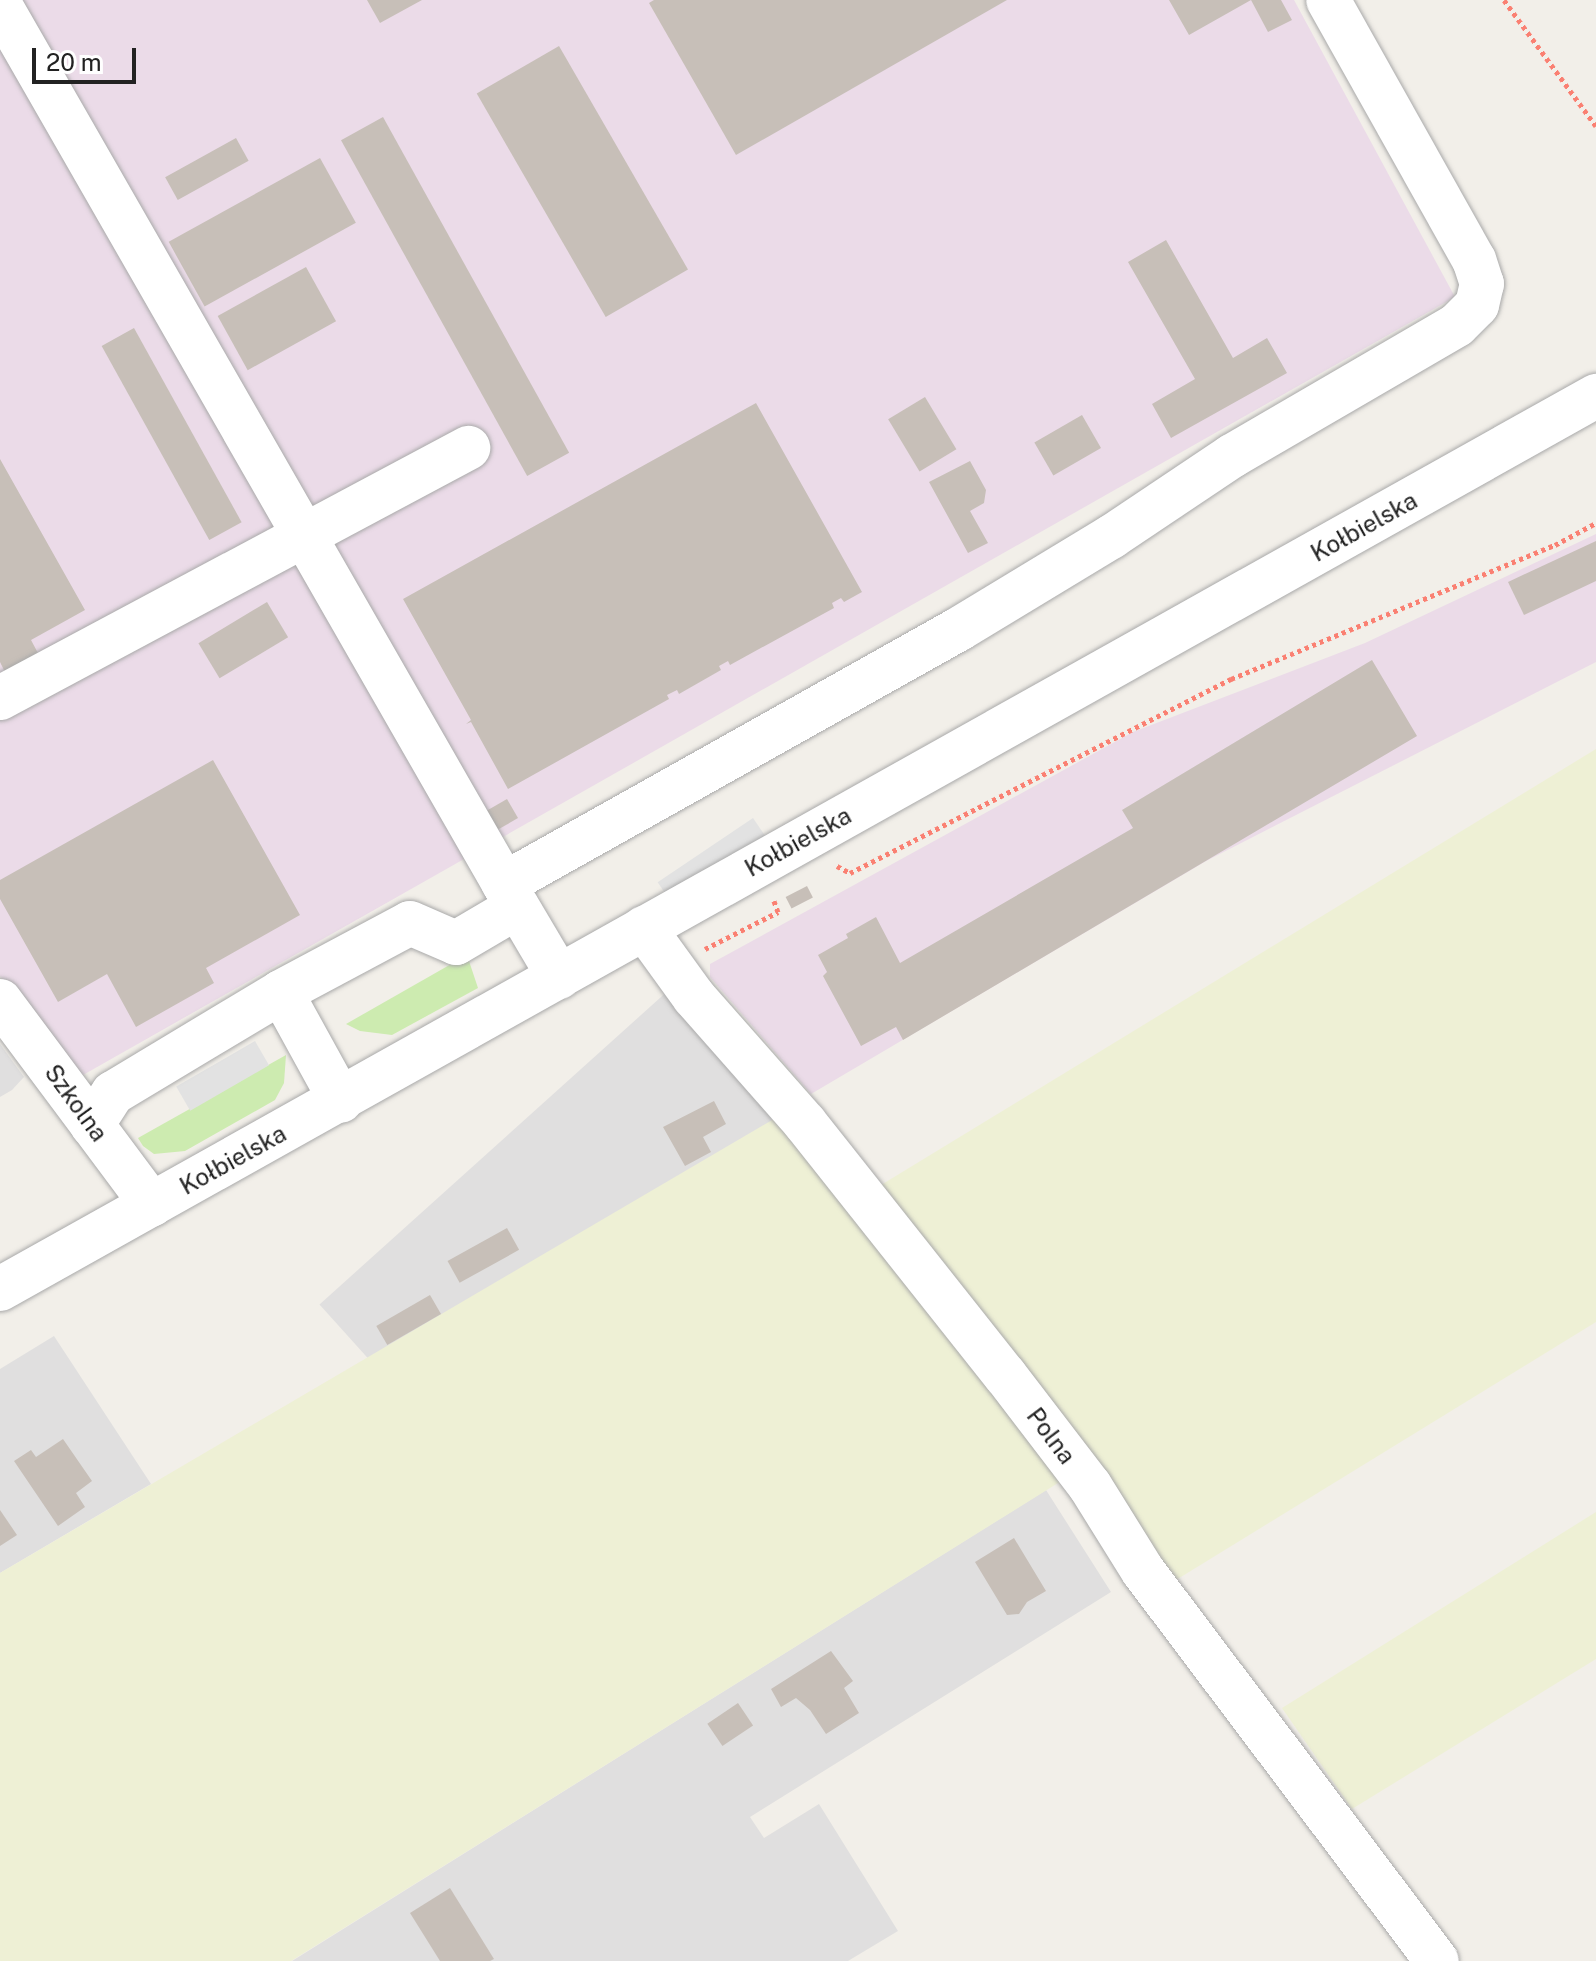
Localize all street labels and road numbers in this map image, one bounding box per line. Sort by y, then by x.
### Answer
street label: Kołbielska [1306,486,1422,568]
street label: Kołbielska [740,801,856,883]
street label: Szkolna [38,1059,114,1147]
street label: Kołbielska [175,1119,291,1201]
street label: Polna [1021,1402,1081,1470]

